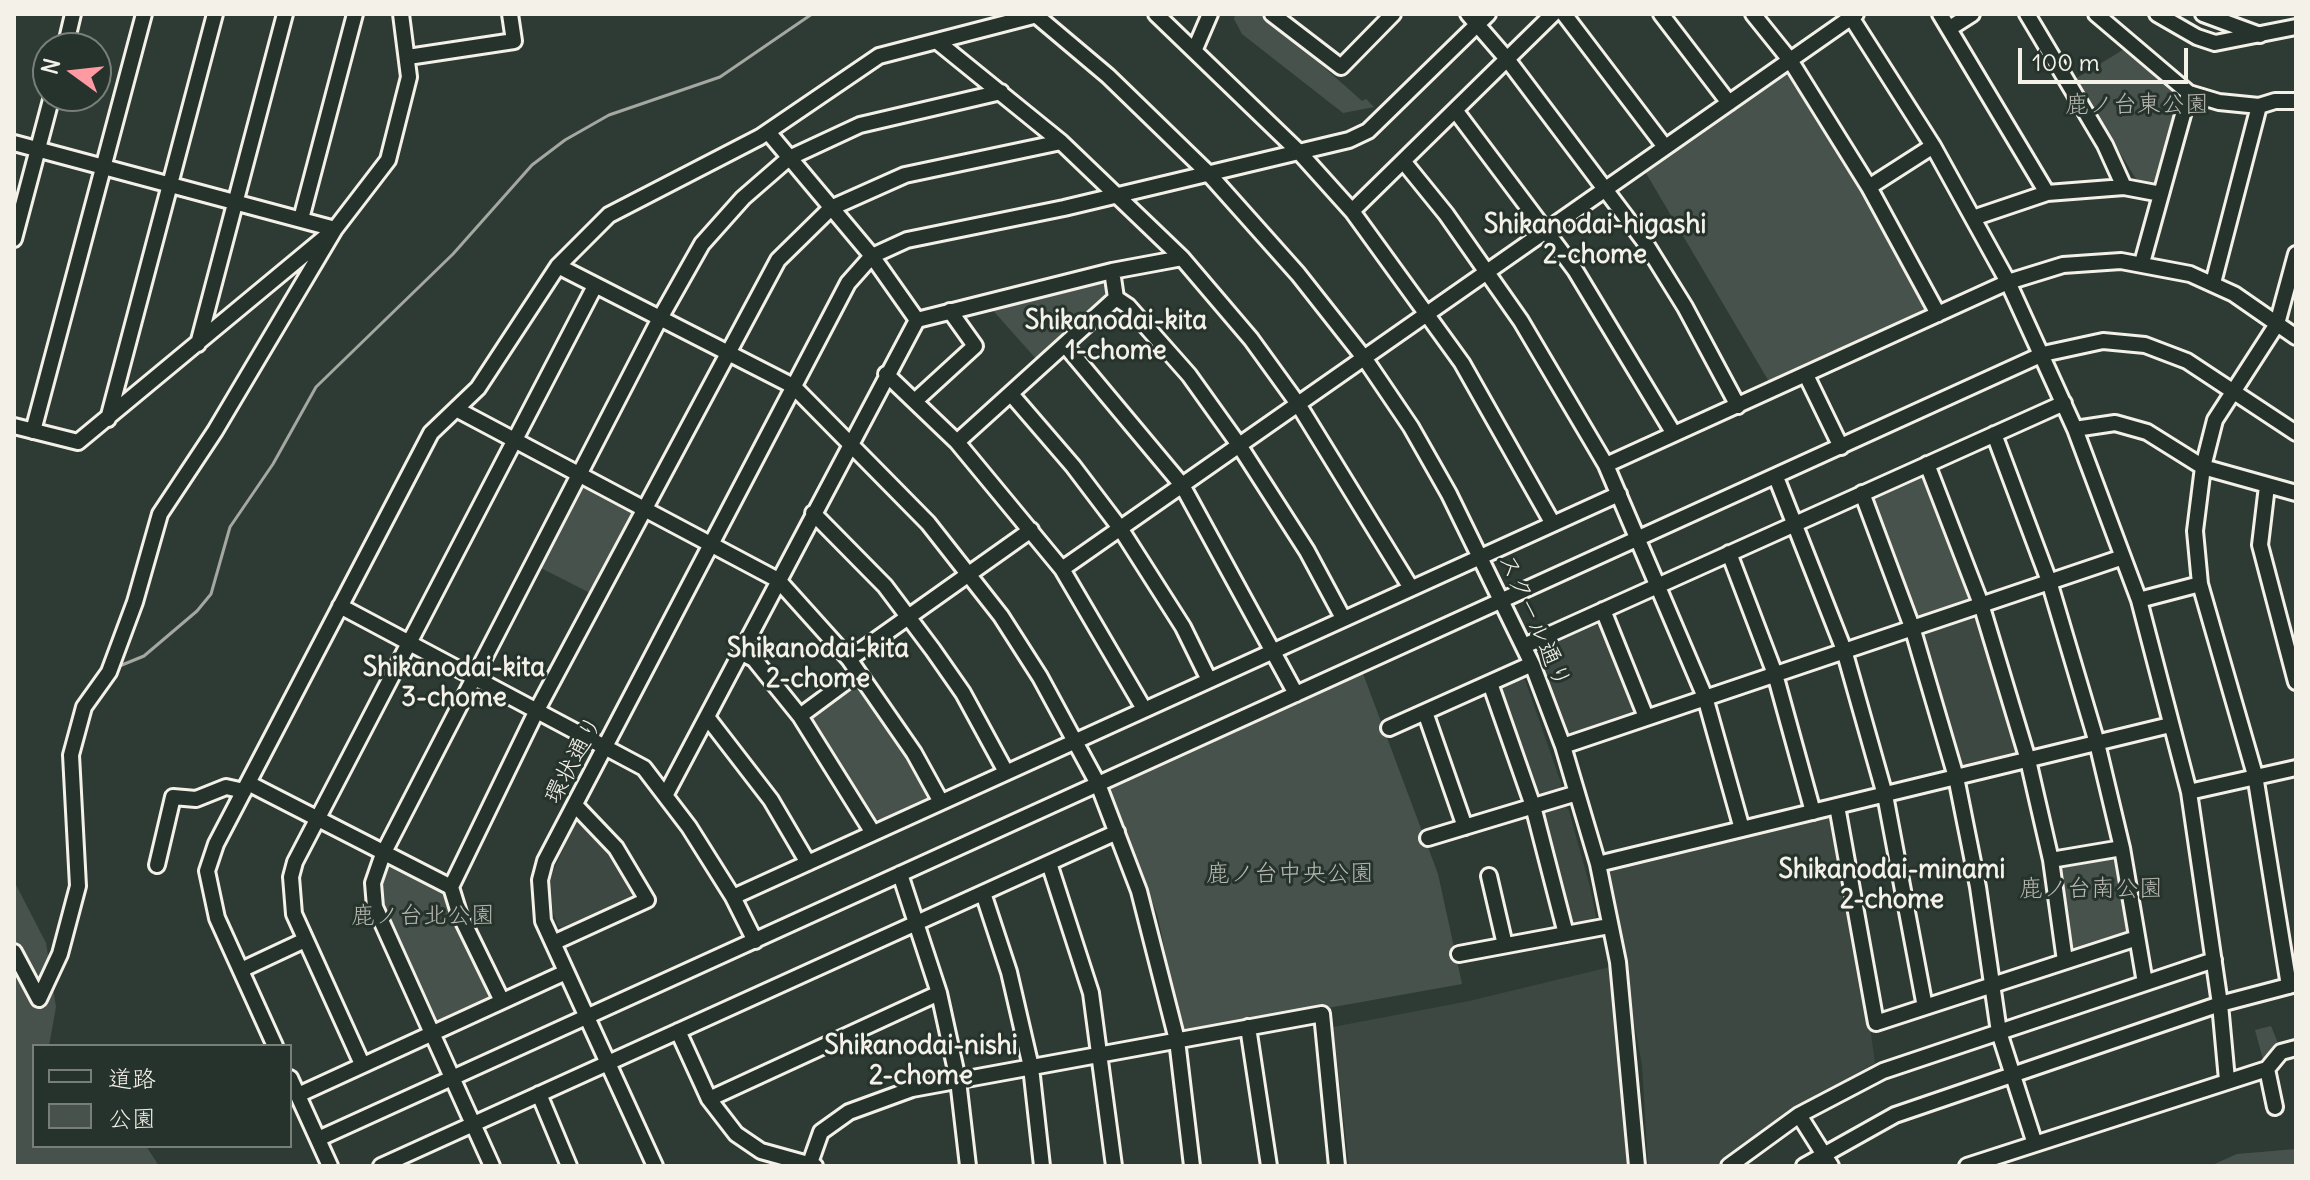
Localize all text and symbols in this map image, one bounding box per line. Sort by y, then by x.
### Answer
north arrow [32,32,112,112]
scale bar [2022,32,2192,82]
text: 100 m [2032,47,2100,77]
text: N [35,55,66,77]
park label: 鹿ノ台東公園 [2065,91,2209,119]
district label: Shikanodai-higashi 2-chome [1484,210,1706,272]
district label: Shikanodai-kita 1-chome [1025,306,1207,368]
street label: スクール通り [1492,549,1576,693]
district label: Shikanodai-kita 2-chome [727,634,909,696]
district label: Shikanodai-kita 3-chome [363,653,545,714]
street label: 環状通り [539,711,609,809]
district label: Shikanodai-minami 2-chome [1779,855,2005,916]
park label: 鹿ノ台中央公園 [1206,860,1374,888]
park label: 鹿ノ台南公園 [2019,875,2163,903]
park label: 鹿ノ台北公園 [351,902,495,930]
district label: Shikanodai-nishi 2-chome [824,1031,1018,1092]
legend [32,1044,292,1148]
text: 道路 [108,1063,156,1093]
text: 公園 [108,1103,156,1133]

